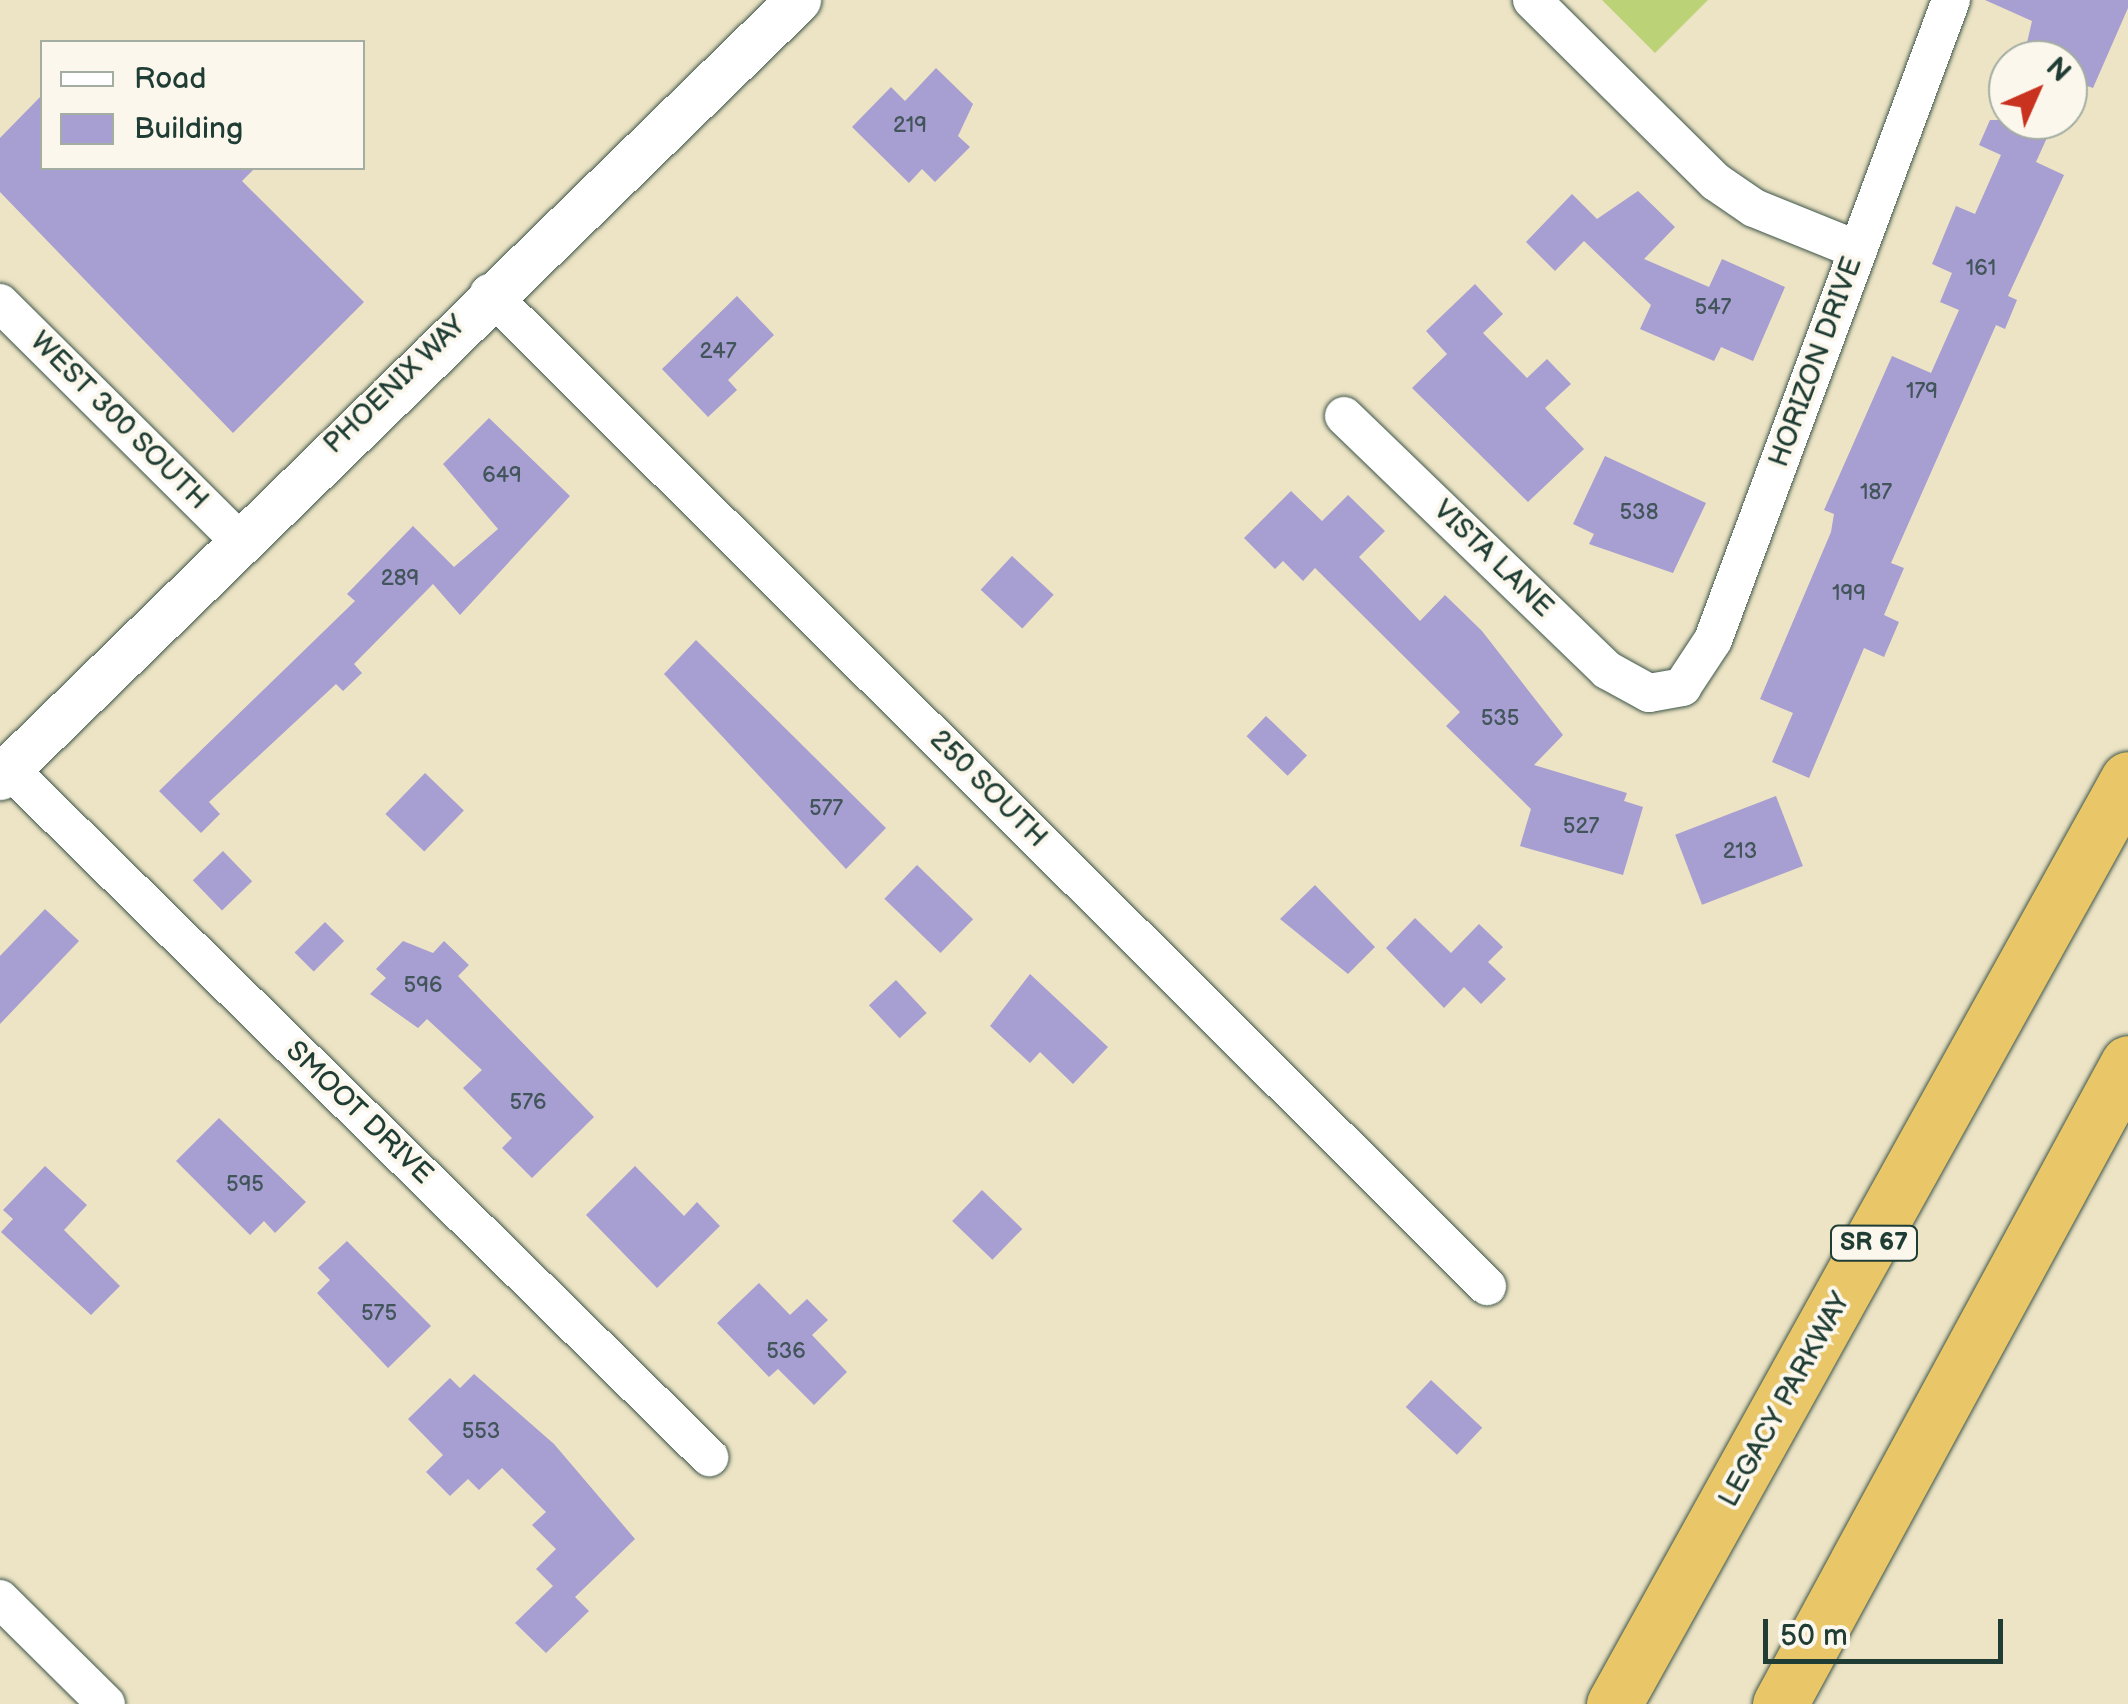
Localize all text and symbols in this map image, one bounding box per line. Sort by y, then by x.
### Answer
legend [40,40,365,170]
north arrow [1988,40,2088,140]
text: N [2039,51,2077,89]
text: Road [134,61,207,97]
text: Building [134,111,243,147]
house number: 219 [893,113,927,139]
street label: HORIZON DRIVE [1762,252,1870,472]
house number: 161 [1966,256,1996,282]
house number: 547 [1695,295,1731,321]
street label: PHOENIX WAY [317,309,473,461]
street label: WEST 300 SOUTH [23,325,215,517]
house number: 247 [700,339,736,365]
house number: 179 [1906,379,1938,405]
house number: 649 [482,463,522,489]
house number: 187 [1860,480,1892,506]
street label: VISTA LANE [1426,494,1560,624]
house number: 538 [1620,500,1658,526]
house number: 289 [381,566,419,592]
house number: 199 [1832,581,1866,607]
house number: 535 [1481,706,1519,732]
street label: 250 SOUTH [922,723,1054,855]
house number: 577 [809,796,843,822]
house number: 527 [1563,814,1599,840]
house number: 213 [1723,839,1757,865]
house number: 596 [404,973,442,999]
street label: SMOOT DRIVE [279,1034,439,1192]
house number: 576 [510,1090,546,1116]
house number: 595 [226,1172,264,1198]
road number: SR 67 [1829,1223,1919,1263]
street label: LEGACY PARKWAY [1712,1287,1858,1513]
house number: 575 [361,1301,397,1327]
house number: 536 [766,1339,806,1365]
house number: 553 [462,1419,500,1445]
scale bar [1768,1599,2008,1661]
text: 50 m [1780,1618,1848,1654]

